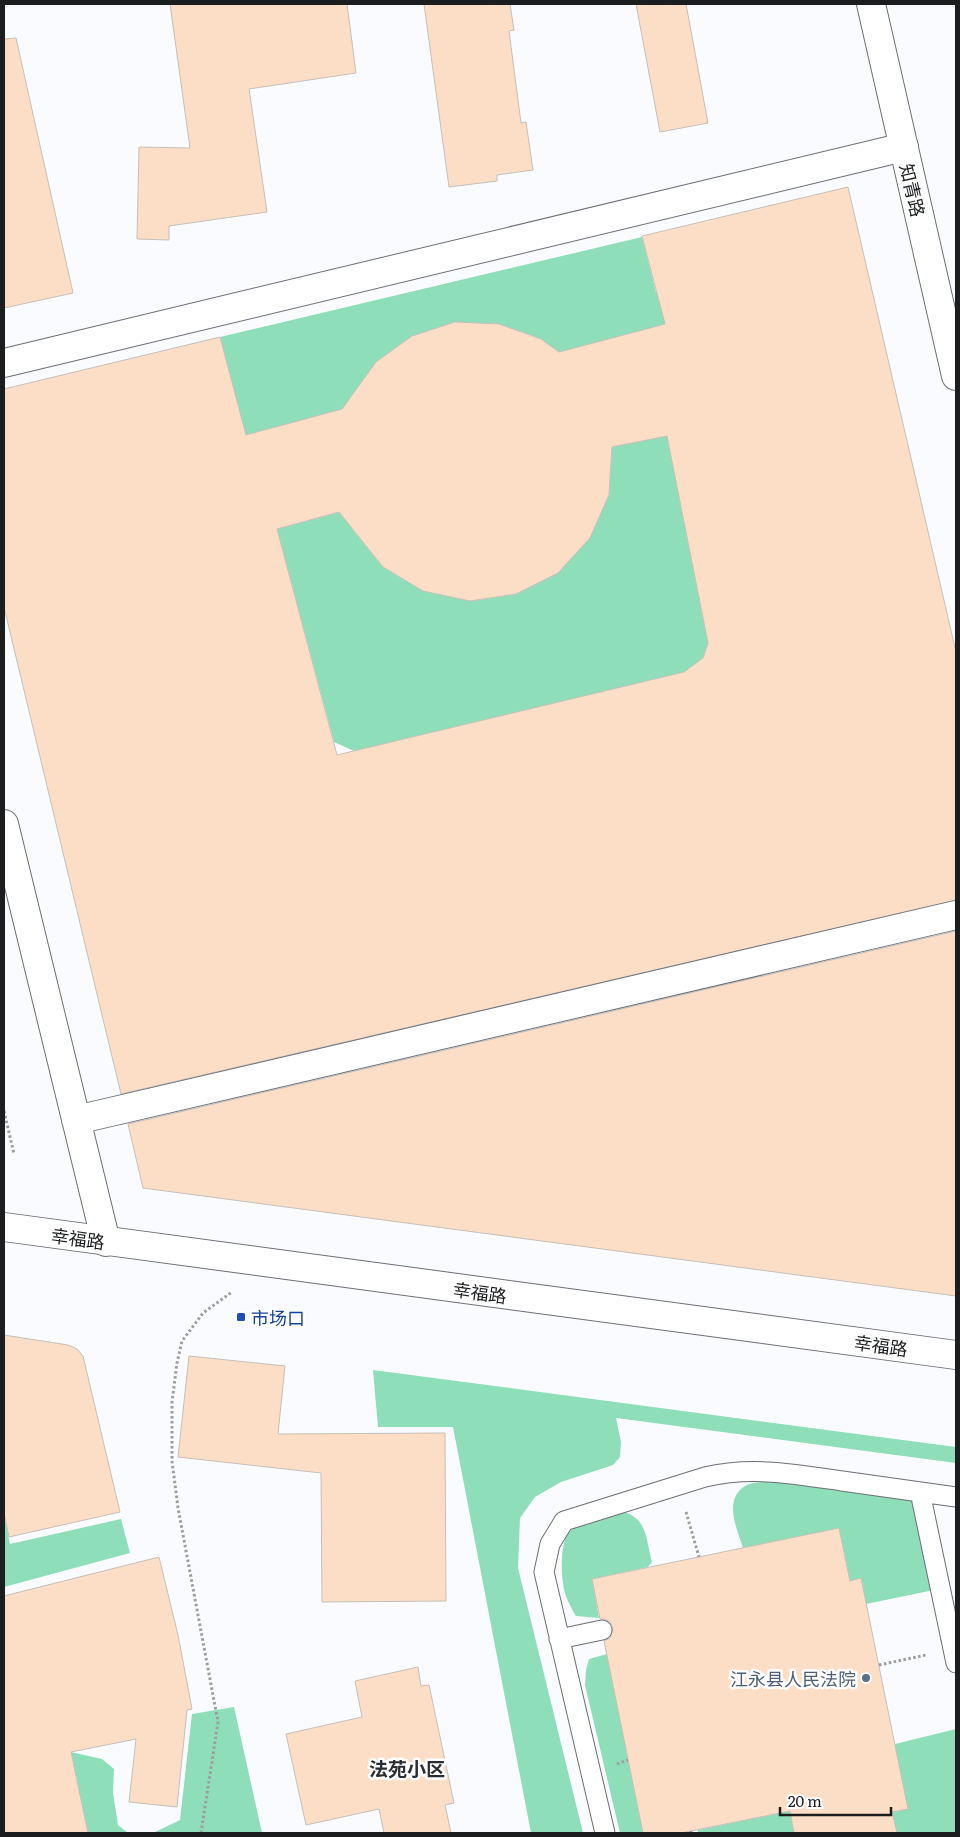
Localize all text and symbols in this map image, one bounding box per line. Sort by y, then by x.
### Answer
street label: 知青路 [894,161,932,219]
street label: 幸福路 [49,1221,107,1255]
street label: 幸福路 [451,1275,509,1309]
place label: 市场口 [251,1304,305,1331]
marker: 市场口 [235,1311,247,1323]
street label: 幸福路 [852,1328,910,1362]
place label: 江永县人民法院 [730,1665,856,1692]
marker: 江永县人民法院 [860,1672,872,1684]
district label: 法苑小区 [369,1754,445,1782]
scale bar [780,1784,891,1816]
text: 20 m [788,1789,822,1812]

